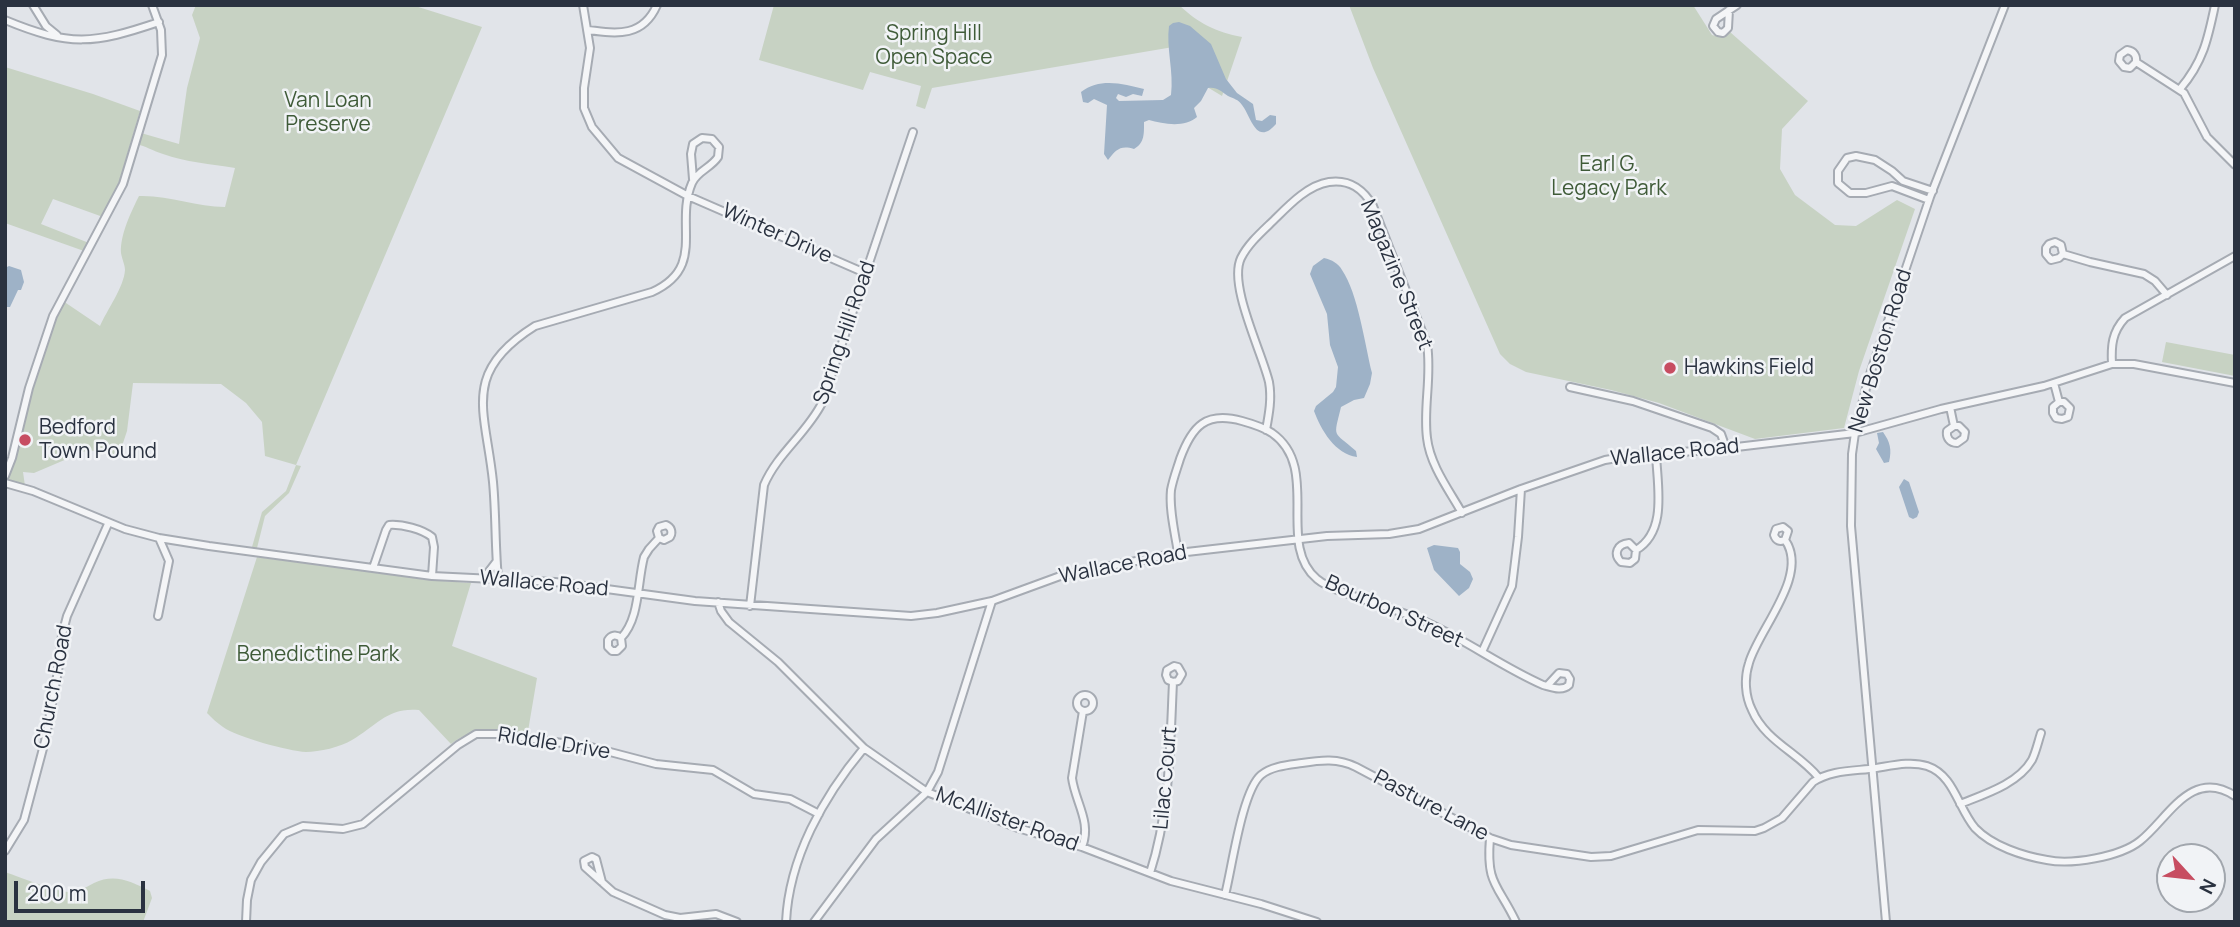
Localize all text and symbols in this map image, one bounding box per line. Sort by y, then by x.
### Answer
park label: Spring Hill Open Space [876,21,992,71]
park label: Van Loan Preserve [284,88,372,138]
park label: Earl G. Legacy Park [1551,152,1667,202]
street label: Magazine Street [1354,196,1438,354]
street label: Winter Drive [718,199,836,269]
street label: Spring Hill Road [809,258,881,408]
street label: New Boston Road [1844,266,1918,436]
place label: Hawkins Field [1684,355,1814,381]
marker: Hawkins Field [1662,360,1678,376]
place label: Bedford Town Pound [39,415,157,465]
marker: Bedford Town Pound [17,432,33,448]
street label: Wallace Road [1609,434,1741,472]
street label: Wallace Road [1057,540,1189,590]
street label: Wallace Road [478,566,610,602]
street label: Bourbon Street [1321,570,1467,654]
street label: Church Road [30,623,78,751]
park label: Benedictine Park [237,642,399,668]
street label: Riddle Drive [496,723,612,765]
street label: Lilac Court [1149,725,1183,831]
street label: Pasture Lane [1369,765,1493,847]
street label: McAllister Road [932,782,1082,858]
north arrow [2156,843,2226,913]
scale bar [18,867,149,911]
text: N [2193,875,2223,899]
text: 200 m [27,879,87,907]

